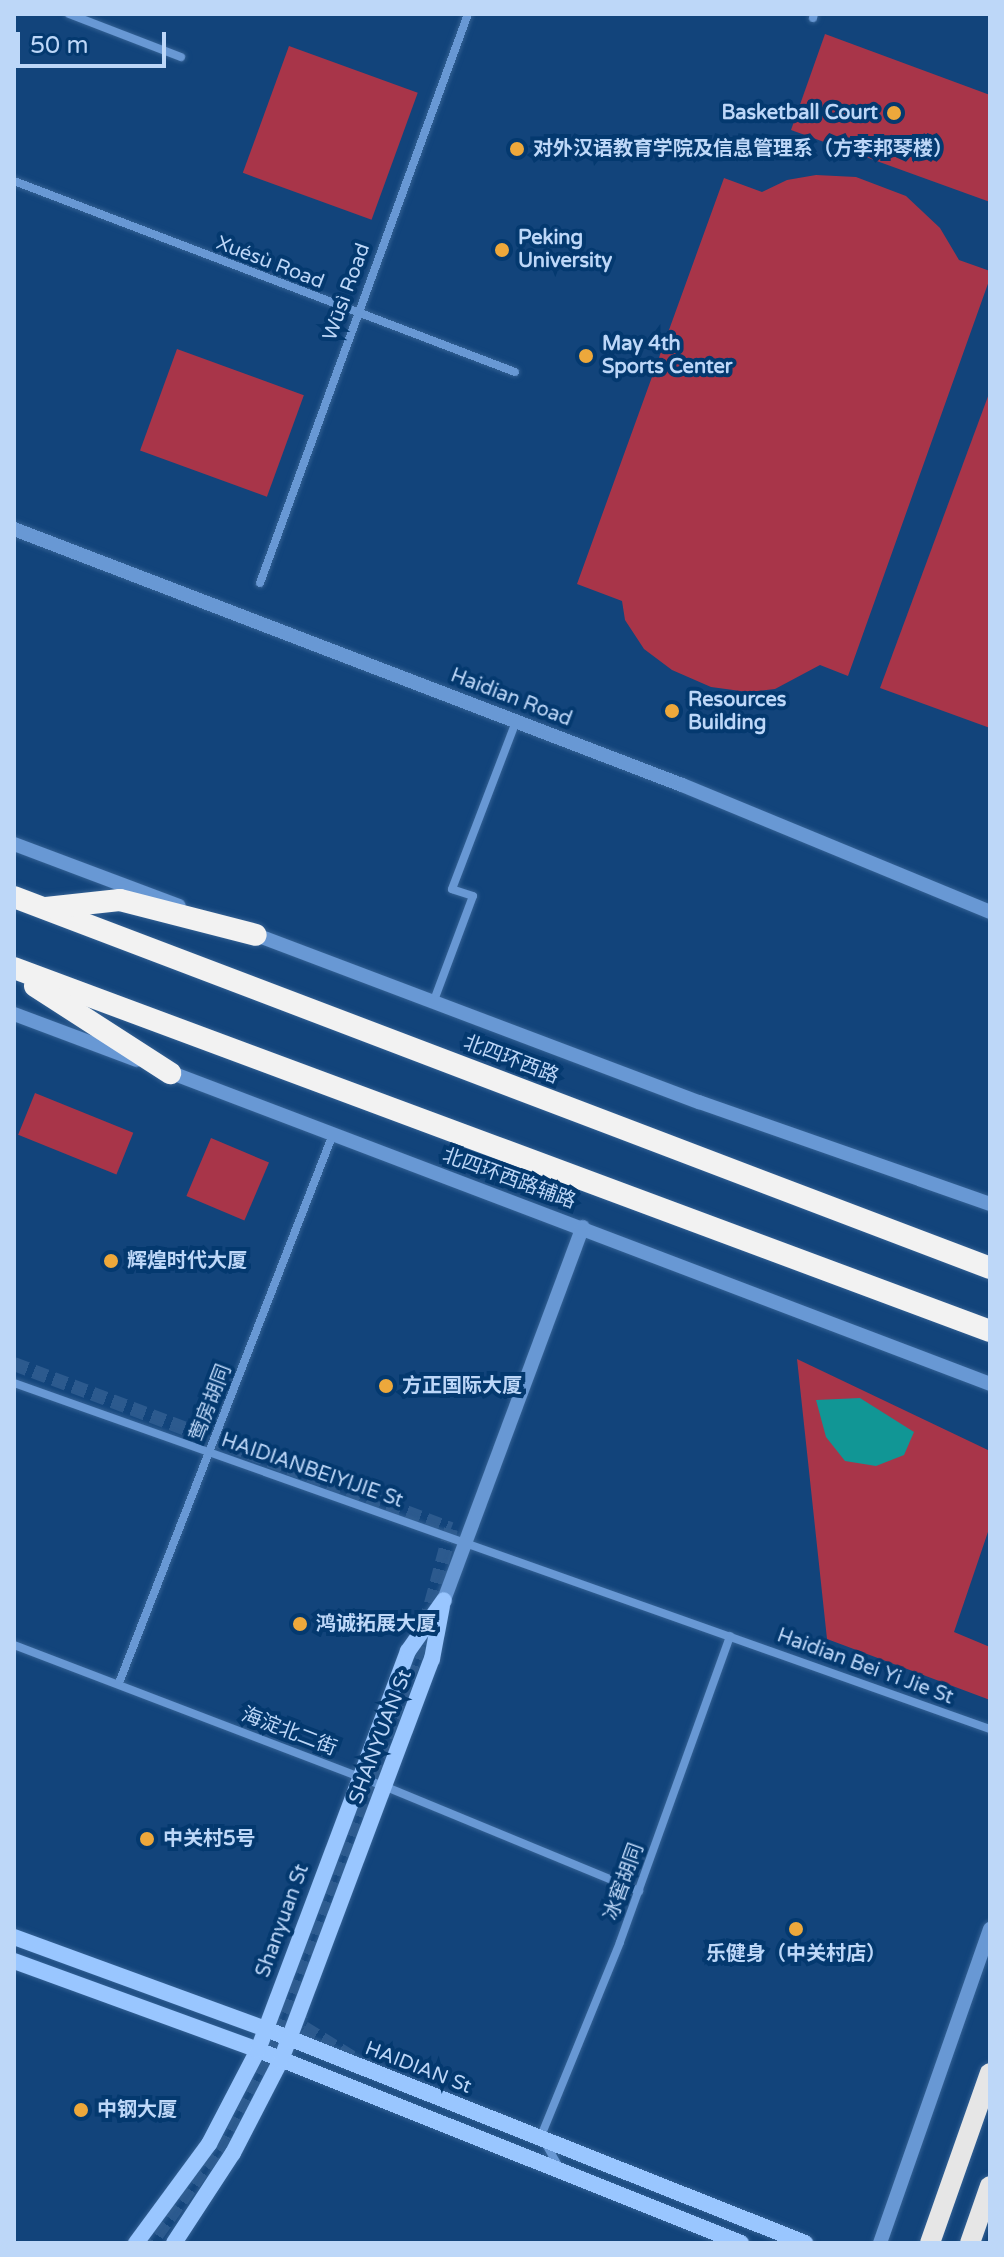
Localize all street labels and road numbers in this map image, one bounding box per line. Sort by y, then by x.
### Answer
street label: Xuésù Road [213,231,327,295]
street label: Wūsì Road [318,240,376,344]
street label: Haidian Road [447,664,575,732]
street label: 北四环西路 [460,1031,562,1089]
street label: 北四环西路辅路 [439,1144,579,1214]
street label: 莺房胡同 [185,1361,237,1445]
street label: HAIDIANBEIYIJIE St [218,1429,406,1513]
street label: Haidian Bei Yi Jie St [774,1624,956,1710]
street label: SHANYUAN St [344,1667,418,1807]
street label: 海淀北二街 [238,1703,340,1761]
street label: 冰窖胡同 [599,1840,649,1924]
street label: Shanyuan St [251,1861,315,1981]
street label: HAIDIAN St [361,2037,475,2099]

